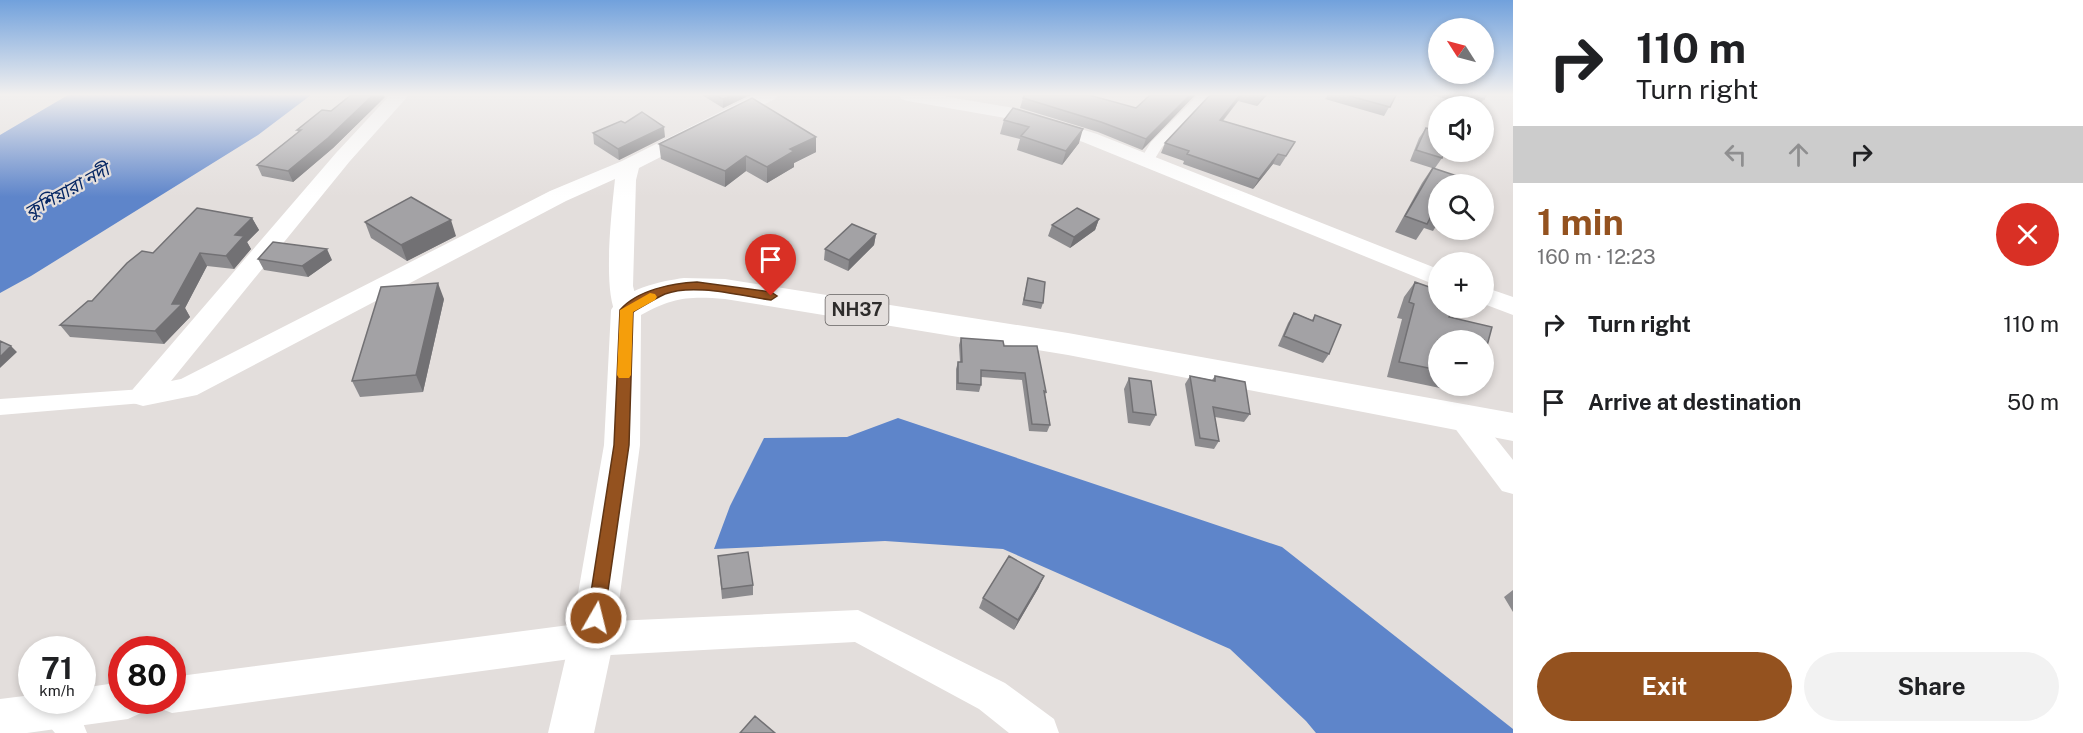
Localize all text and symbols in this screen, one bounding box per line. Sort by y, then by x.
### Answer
north arrow [1428,18,1494,84]
map controls [1428,18,1494,396]
text: 110 m [1636,23,1746,72]
icon: right [1537,24,1615,102]
text: Turn right [1636,73,1759,105]
button: sound [1428,96,1494,162]
icon: left [1719,138,1752,171]
icon: ahead [1782,138,1815,171]
icon: right [1845,138,1878,171]
water label: কুশিয়ারা নদী [21,157,116,223]
button: search [1428,174,1494,240]
text: 1 min [1537,201,1624,243]
button: close [1996,203,2059,266]
pin [745,234,796,296]
icon: arrive [754,243,787,276]
text: 160 m · 12:23 [1537,245,1656,269]
button: + [1428,252,1494,318]
road number: NH37 [826,295,888,325]
icon: right [1537,308,1570,341]
text: Turn right [1588,311,1691,337]
text: 110 m [2003,311,2059,337]
button: − [1428,330,1494,396]
icon: arrive [1537,386,1570,419]
text: Arrive at destination [1588,389,1801,415]
text: 50 m [2007,389,2059,415]
position arrow [564,586,628,650]
speed limit sign: 80 [108,636,186,714]
text: 71 [41,650,73,686]
button: Exit [1537,652,1792,721]
button: Share [1804,652,2059,721]
text: km/h [39,682,75,699]

